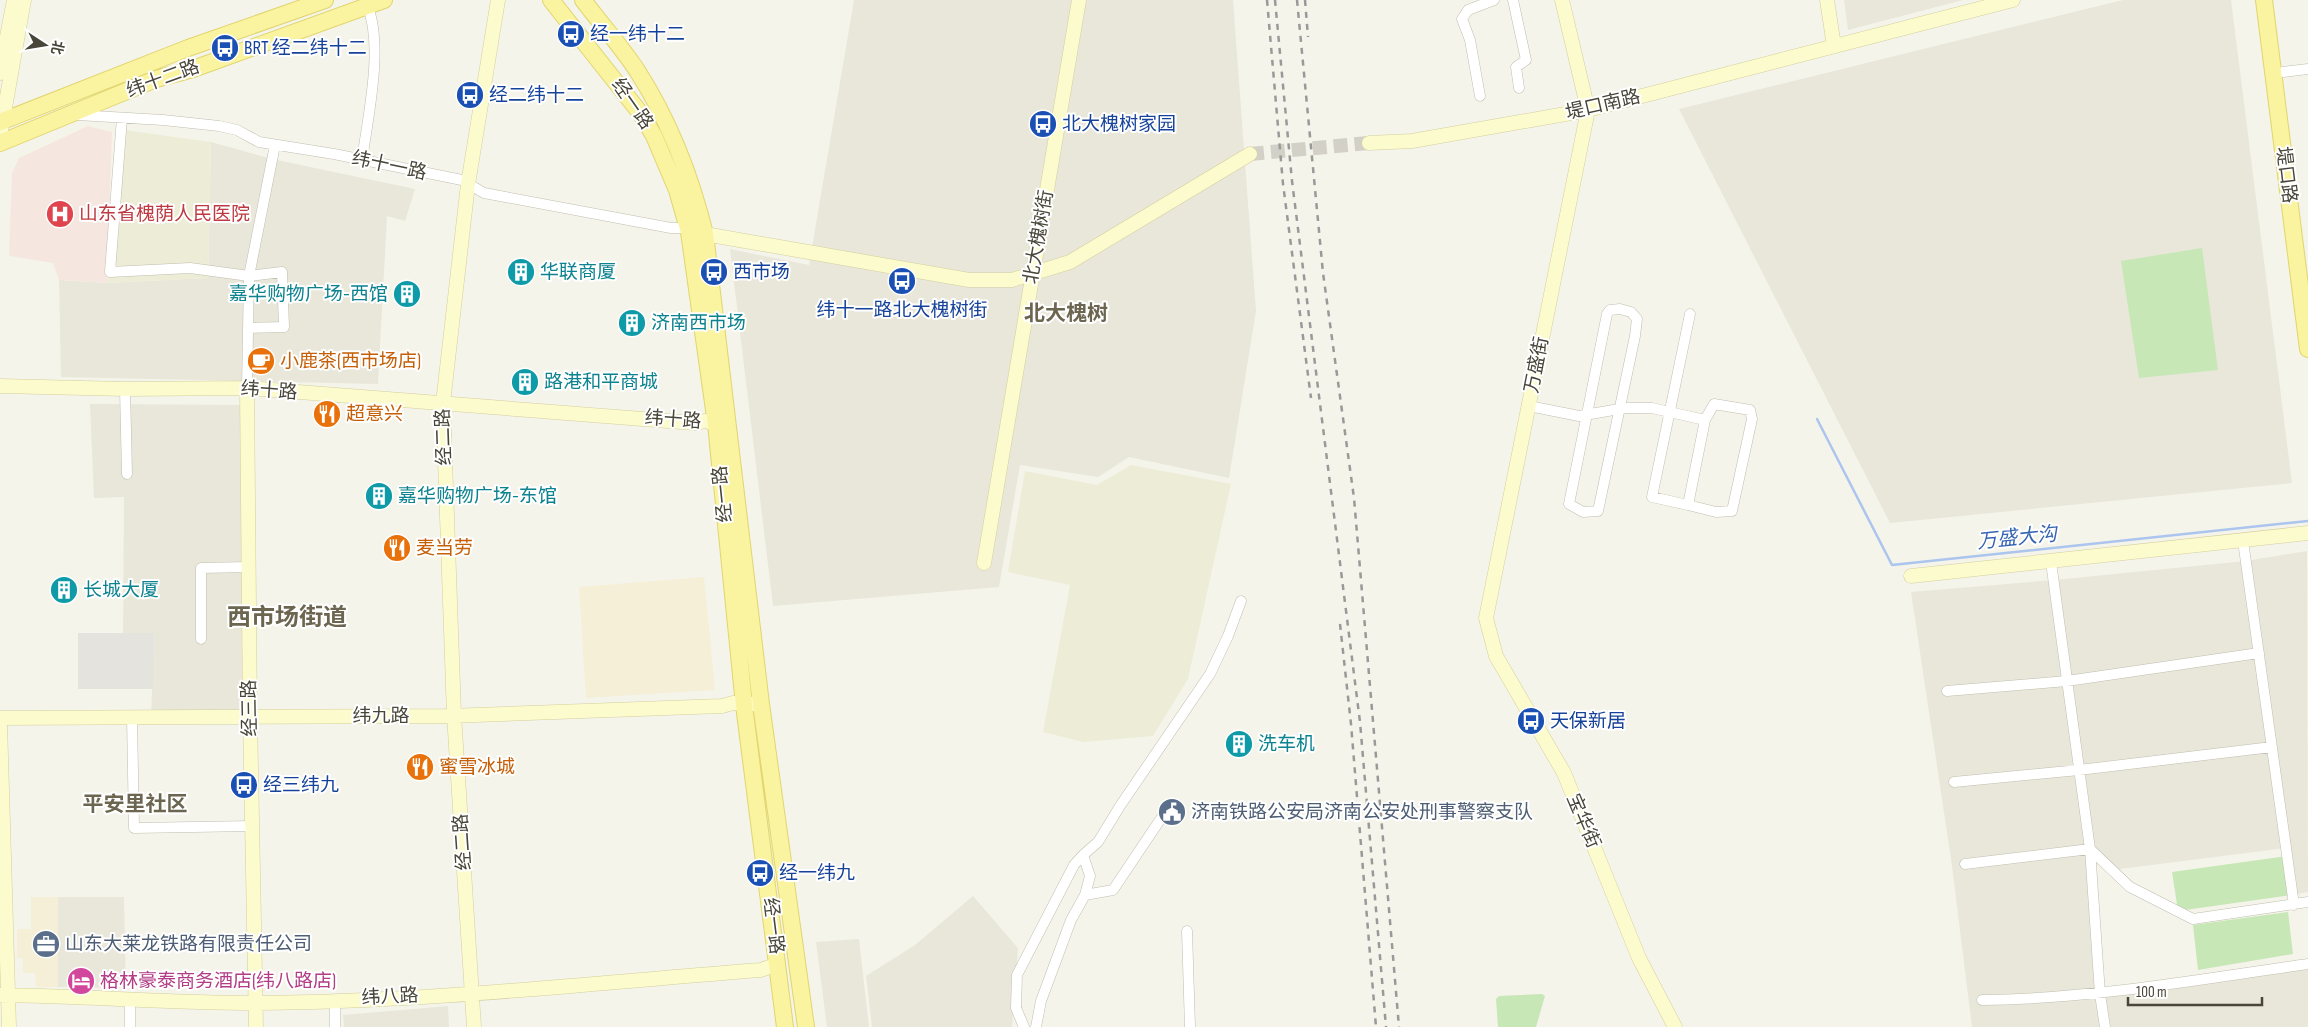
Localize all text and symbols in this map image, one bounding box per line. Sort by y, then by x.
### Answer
bus stop icon: 经一纬十二 [556,19,586,49]
north arrow [20,20,70,70]
place label: 经一纬十二 [590,23,685,46]
bus stop icon: BRT 经二纬十二 [210,33,240,63]
place label: BRT 经二纬十二 [244,37,367,60]
text: 北 [47,39,67,56]
street label: 纬十二路 [123,55,203,103]
street label: 经一路 [606,74,658,134]
bus stop icon: 经二纬十二 [455,80,485,110]
place label: 经二纬十二 [489,84,584,107]
street label: 堤口南路 [1563,85,1643,125]
bus stop icon: 北大槐树家园 [1028,109,1058,139]
place label: 北大槐树家园 [1062,113,1176,136]
street label: 堤口路 [2271,145,2301,205]
street label: 纬十一路 [349,147,429,185]
street label: 北大槐树街 [1019,188,1059,286]
hospital icon: 山东省槐荫人民医院 [45,199,75,229]
place label: 山东省槐荫人民医院 [79,203,250,226]
building icon: 华联商厦 [506,257,536,287]
bus stop icon: 西市场 [699,257,729,287]
place label: 华联商厦 [540,261,616,284]
place label: 西市场 [733,261,790,284]
bus stop icon: 纬十一路北大槐树街 [887,266,917,296]
building icon: 嘉华购物广场-西馆 [392,279,422,309]
place label: 嘉华购物广场-西馆 [229,283,388,306]
place label: 纬十一路北大槐树街 [816,299,988,322]
district label: 北大槐树 [1024,301,1108,326]
building icon: 济南西市场 [617,308,647,338]
place label: 济南西市场 [651,312,746,335]
street label: 万盛街 [1520,335,1554,395]
cafe icon: 小鹿茶(西市场店) [246,346,276,376]
place label: 小鹿茶(西市场店) [280,350,421,373]
building icon: 路港和平商城 [510,367,540,397]
place label: 路港和平商城 [544,371,658,394]
street label: 纬十路 [240,378,298,404]
restaurant icon: 超意兴 [312,399,342,429]
place label: 超意兴 [346,403,403,426]
street label: 纬十路 [644,407,702,433]
street label: 经二路 [432,408,456,466]
street label: 经一路 [709,464,737,524]
building icon: 嘉华购物广场-东馆 [364,481,394,511]
place label: 嘉华购物广场-东馆 [398,485,557,508]
water label: 万盛大沟 [1976,522,2060,554]
restaurant icon: 麦当劳 [382,533,412,563]
place label: 麦当劳 [416,537,473,560]
building icon: 长城大厦 [49,575,79,605]
place label: 长城大厦 [83,579,159,602]
district label: 西市场街道 [227,603,347,632]
street label: 经三路 [238,679,262,737]
street label: 纬九路 [352,705,410,728]
bus stop icon: 天保新居 [1516,706,1546,736]
place label: 天保新居 [1550,710,1626,733]
building icon: 洗车机 [1224,729,1254,759]
place label: 洗车机 [1258,733,1315,756]
restaurant icon: 蜜雪冰城 [405,752,435,782]
place label: 蜜雪冰城 [439,756,515,779]
bus stop icon: 经三纬九 [229,770,259,800]
place label: 经三纬九 [263,774,339,797]
street label: 宝华街 [1561,790,1605,852]
district label: 平安里社区 [83,792,188,817]
public building icon: 济南铁路公安局济南公安处刑事警察支队 [1157,797,1187,827]
place label: 济南铁路公安局济南公安处刑事警察支队 [1191,801,1533,824]
street label: 经二路 [450,813,476,871]
bus stop icon: 经一纬九 [745,858,775,888]
place label: 经一纬九 [779,862,855,885]
street label: 经一路 [758,896,788,956]
office icon: 山东大莱龙铁路有限责任公司 [31,929,61,959]
place label: 山东大莱龙铁路有限责任公司 [65,933,312,956]
hotel icon: 格林豪泰商务酒店(纬八路店) [66,966,96,996]
place label: 格林豪泰商务酒店(纬八路店) [100,970,336,993]
scale bar [2128,974,2262,1006]
text: 100 m [2136,983,2167,1002]
street label: 纬八路 [361,984,419,1010]

